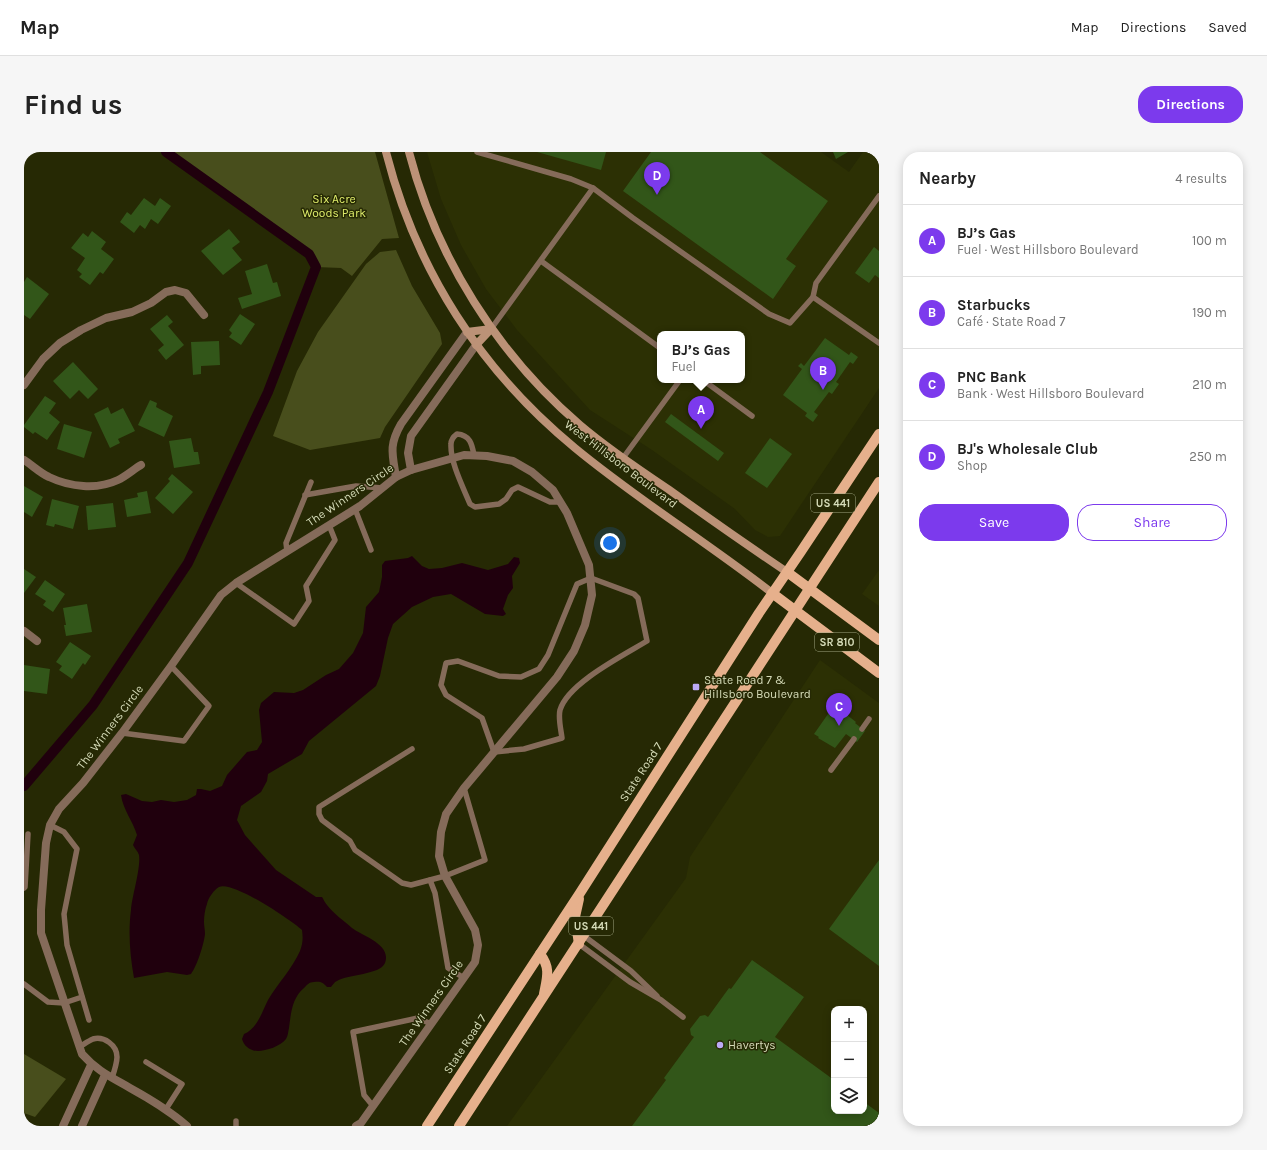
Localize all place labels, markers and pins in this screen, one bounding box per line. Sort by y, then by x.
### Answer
pin: D [644,162,670,195]
pin: B [810,357,836,390]
pin: A [688,396,714,429]
place label: State Road 7 & Hillsboro Boulevard [704,673,811,701]
marker: State Road 7 & Hillsboro Boulevard [691,682,701,692]
pin: C [826,693,852,726]
place label: Havertys [728,1038,776,1052]
marker: Havertys [715,1040,725,1050]

